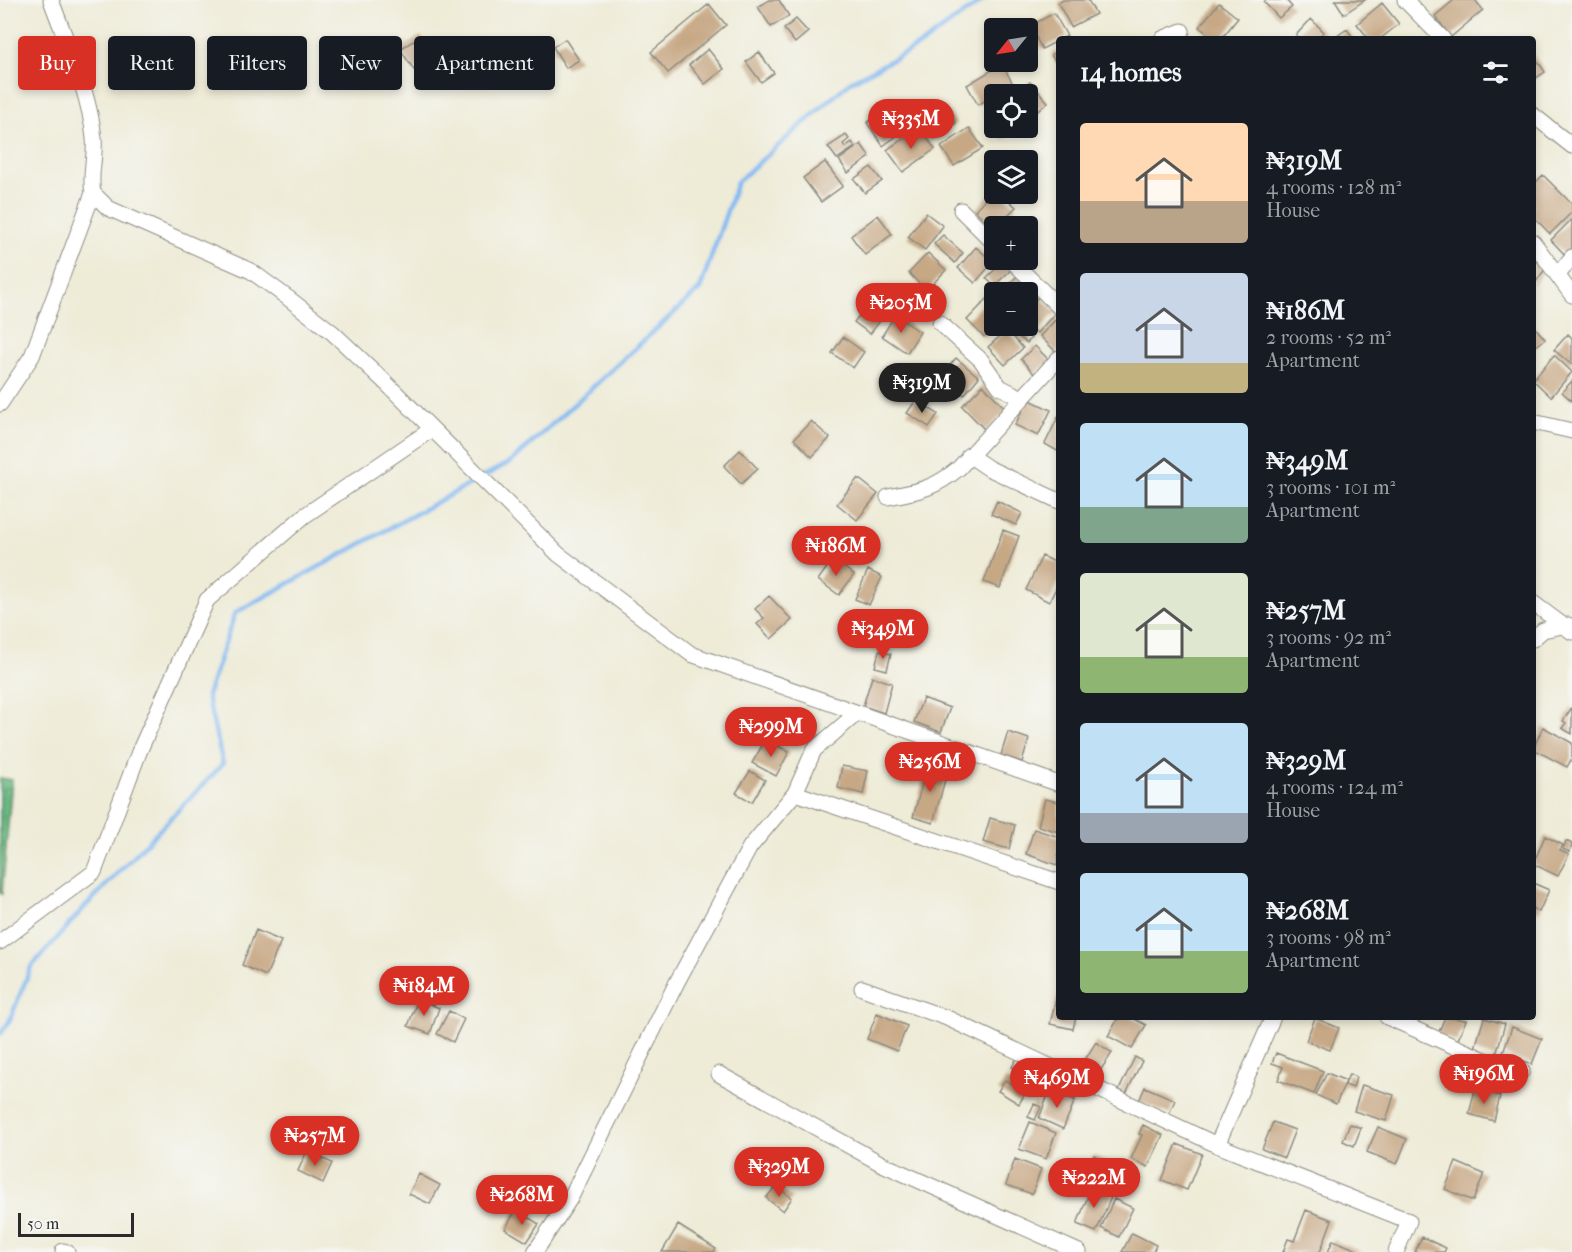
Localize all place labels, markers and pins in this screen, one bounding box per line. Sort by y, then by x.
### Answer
pin: ₦335M [869,99,953,150]
pin: ₦205M [859,283,943,334]
pin: ₦319M [880,363,964,414]
pin: ₦186M [794,526,878,577]
pin: ₦349M [841,609,925,660]
pin: ₦299M [729,707,813,758]
pin: ₦256M [888,742,972,793]
pin: ₦184M [382,966,466,1017]
pin: ₦196M [1442,1054,1526,1105]
pin: ₦469M [1015,1058,1099,1109]
pin: ₦257M [273,1116,357,1167]
pin: ₦329M [737,1147,821,1198]
pin: ₦222M [1052,1158,1136,1209]
pin: ₦268M [480,1175,564,1226]

